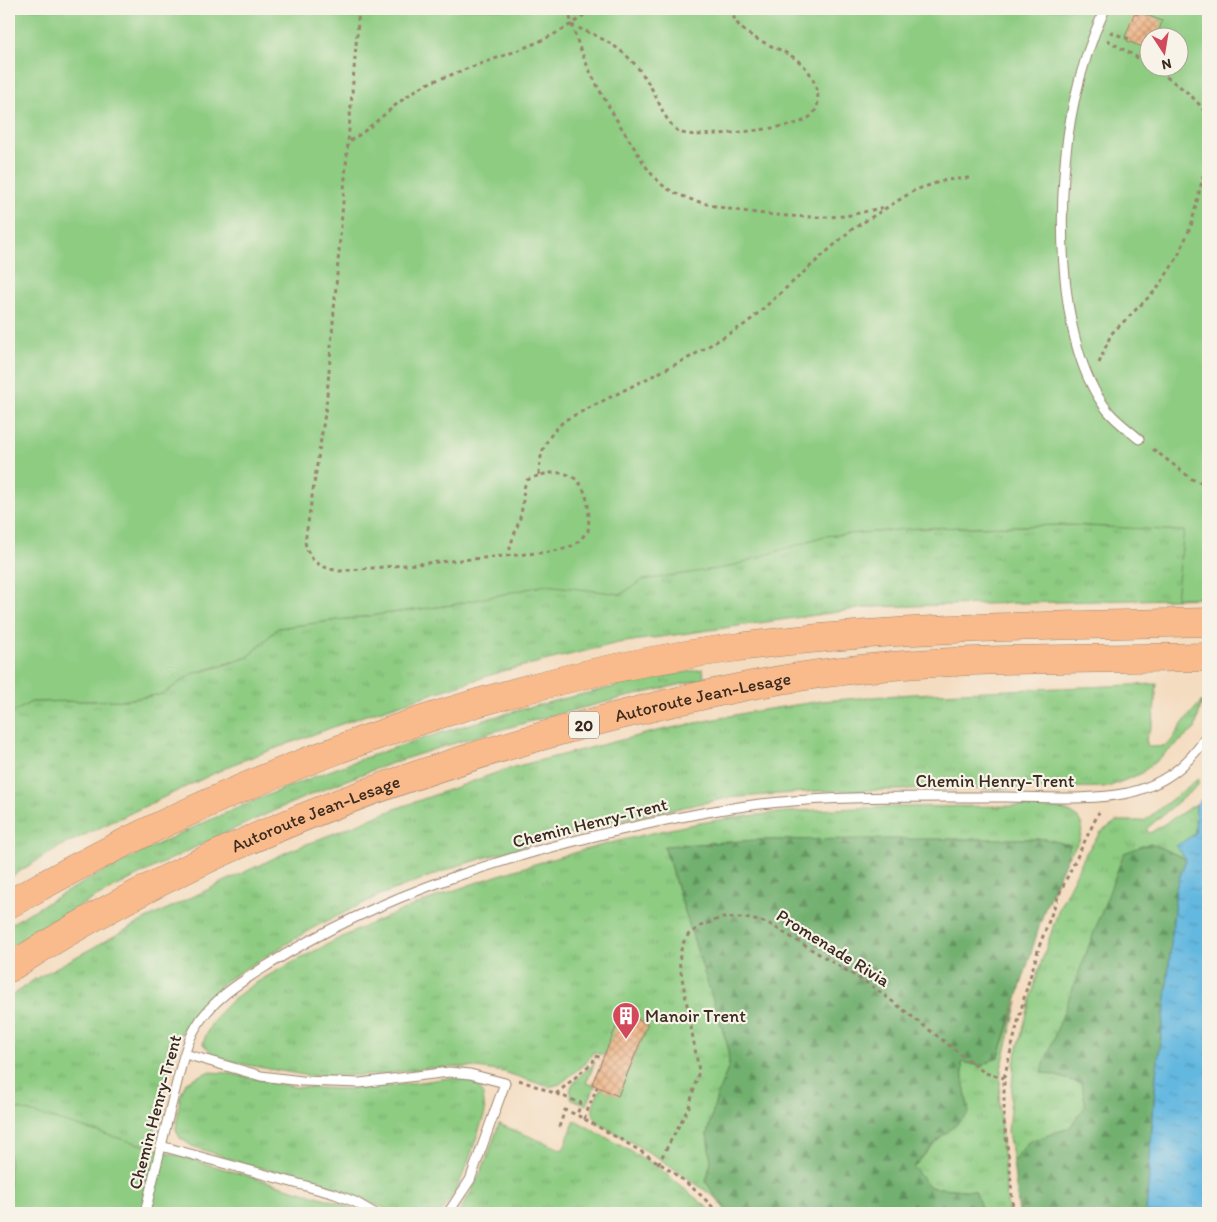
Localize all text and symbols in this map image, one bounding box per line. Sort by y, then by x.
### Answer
north arrow [1140,28,1190,78]
text: N [1160,55,1173,74]
street label: Autoroute Jean-Lesage [612,667,793,727]
road number: 20 [569,712,599,738]
street label: Autoroute Jean-Lesage [228,770,403,857]
street label: Chemin Henry-Trent [915,770,1075,792]
street label: Chemin Henry-Trent [510,793,670,853]
street label: Promenade Rivia [772,904,894,992]
building icon: Manoir Trent [611,1001,641,1040]
place label: Manoir Trent [645,1005,746,1027]
street label: Chemin Henry-Trent [124,1032,186,1192]

